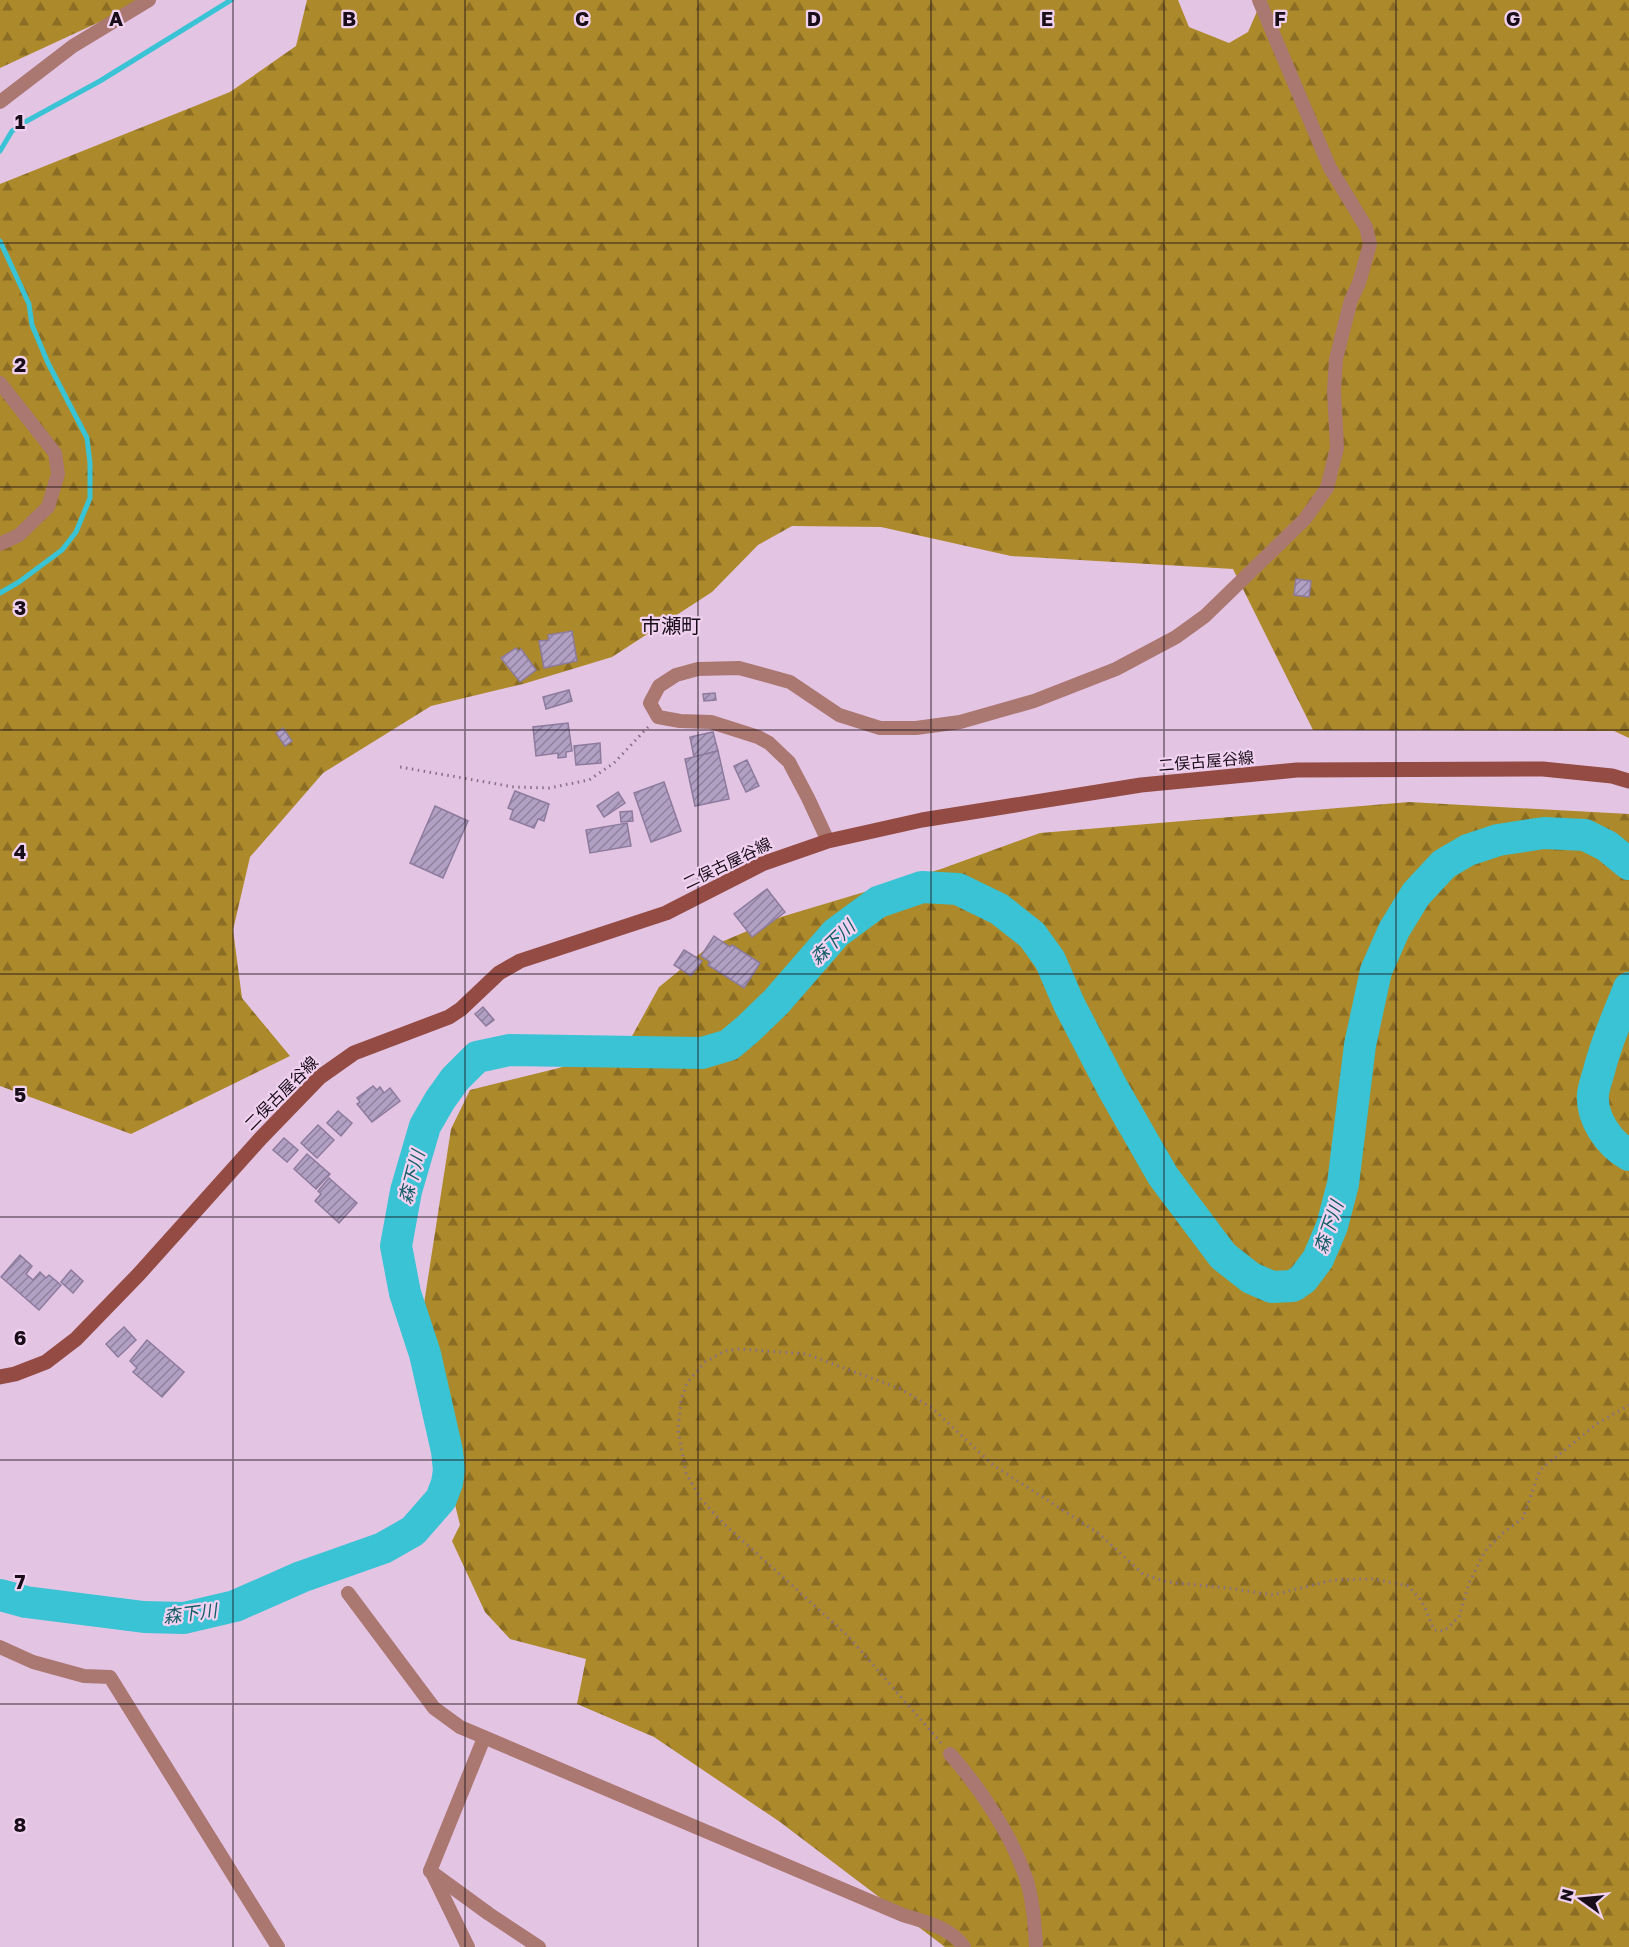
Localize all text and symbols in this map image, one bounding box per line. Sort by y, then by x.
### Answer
text: A [109,6,123,30]
text: B [342,6,356,30]
text: C [575,6,589,30]
text: D [807,6,821,30]
text: E [1041,6,1053,30]
text: F [1274,6,1286,30]
text: G [1506,6,1520,30]
text: 1 [15,109,25,133]
text: 2 [14,352,26,376]
text: 3 [14,595,26,619]
district label: 市瀬町 [641,613,701,637]
street label: 二俣古屋谷線 [1157,747,1255,775]
street label: 二俣古屋谷線 [679,833,775,893]
text: 4 [14,839,26,863]
water label: 森下川 [805,914,861,969]
street label: 二俣古屋谷線 [240,1052,322,1134]
text: 5 [14,1082,26,1106]
water label: 森下川 [393,1146,429,1206]
water label: 森下川 [1309,1196,1348,1256]
text: 6 [14,1325,26,1349]
text: 7 [15,1569,26,1593]
water label: 森下川 [162,1599,220,1627]
text: 8 [14,1812,26,1836]
north arrow [1551,1869,1611,1929]
text: N [1555,1887,1578,1904]

